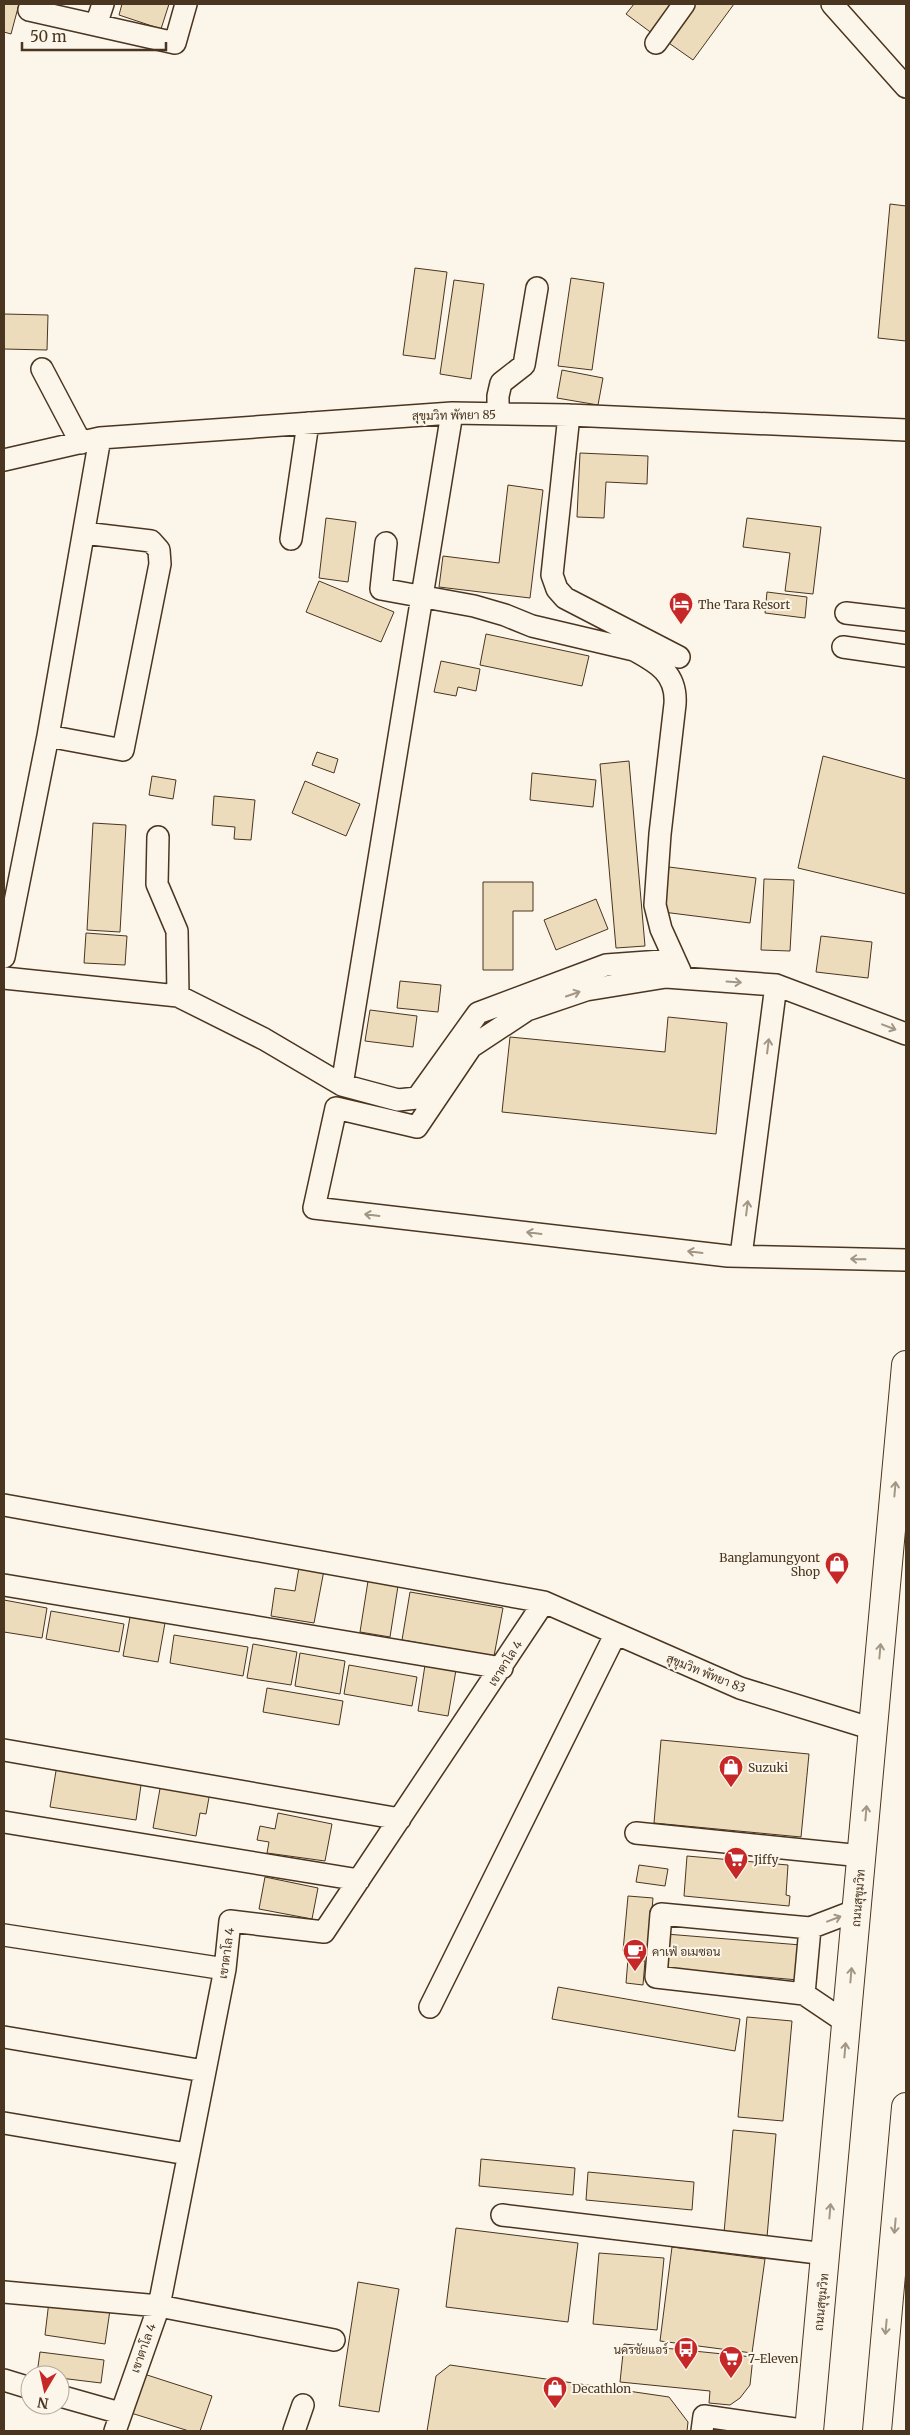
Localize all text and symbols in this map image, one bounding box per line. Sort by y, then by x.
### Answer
scale bar [22,20,166,52]
text: 50 m [30,27,67,46]
street label: สุขุมวิท พัทยา 85 [412,407,496,425]
hotel icon: The Tara Resort [668,591,694,625]
place label: The Tara Resort [698,597,790,612]
one-way arrow [726,977,742,986]
one-way arrow [565,989,581,998]
one-way arrow [880,1023,896,1032]
one-way arrow [763,1039,773,1055]
one-way arrow [742,1200,752,1216]
one-way arrow [365,1210,381,1220]
one-way arrow [526,1228,542,1238]
one-way arrow [688,1247,704,1257]
one-way arrow [850,1254,866,1263]
one-way arrow [890,1481,900,1497]
place label: Banglamungyont Shop [719,1550,820,1579]
shop icon: Banglamungyont Shop [824,1551,850,1585]
street label: เขาตาโล 4 [485,1637,526,1689]
one-way arrow [876,1643,885,1659]
street label: สุขุมวิท พัทยา 83 [664,1650,748,1698]
shop icon: Suzuki [718,1754,744,1788]
place label: Suzuki [748,1760,788,1775]
one-way arrow [861,1805,871,1821]
supermarket icon: Jiffy [723,1846,749,1880]
place label: Jiffy [753,1852,778,1867]
street label: ถนนสุขุมวิท [848,1869,870,1928]
one-way arrow [826,1914,841,1923]
street label: เขาตาโล 4 [215,1926,237,1980]
cafe icon: คาเฟ่ อเมซอน [622,1938,648,1972]
place label: คาเฟ่ อเมซอน [652,1944,721,1959]
one-way arrow [847,1967,856,1983]
one-way arrow [840,2042,849,2058]
one-way arrow [825,2204,834,2220]
one-way arrow [891,2217,900,2233]
street label: ถนนสุขุมวิท [811,2272,833,2332]
one-way arrow [882,2319,891,2335]
street label: เขาตาโล 4 [127,2321,159,2375]
bus stop icon: นครชัยแอร์ [673,2336,699,2370]
place label: นครชัยแอร์ [613,2342,668,2357]
supermarket icon: 7-Eleven [718,2345,744,2379]
place label: 7-Eleven [748,2351,798,2366]
north arrow [20,2365,70,2415]
shop icon: Decathlon [542,2375,568,2409]
place label: Decathlon [572,2381,631,2396]
text: N [36,2393,50,2413]

